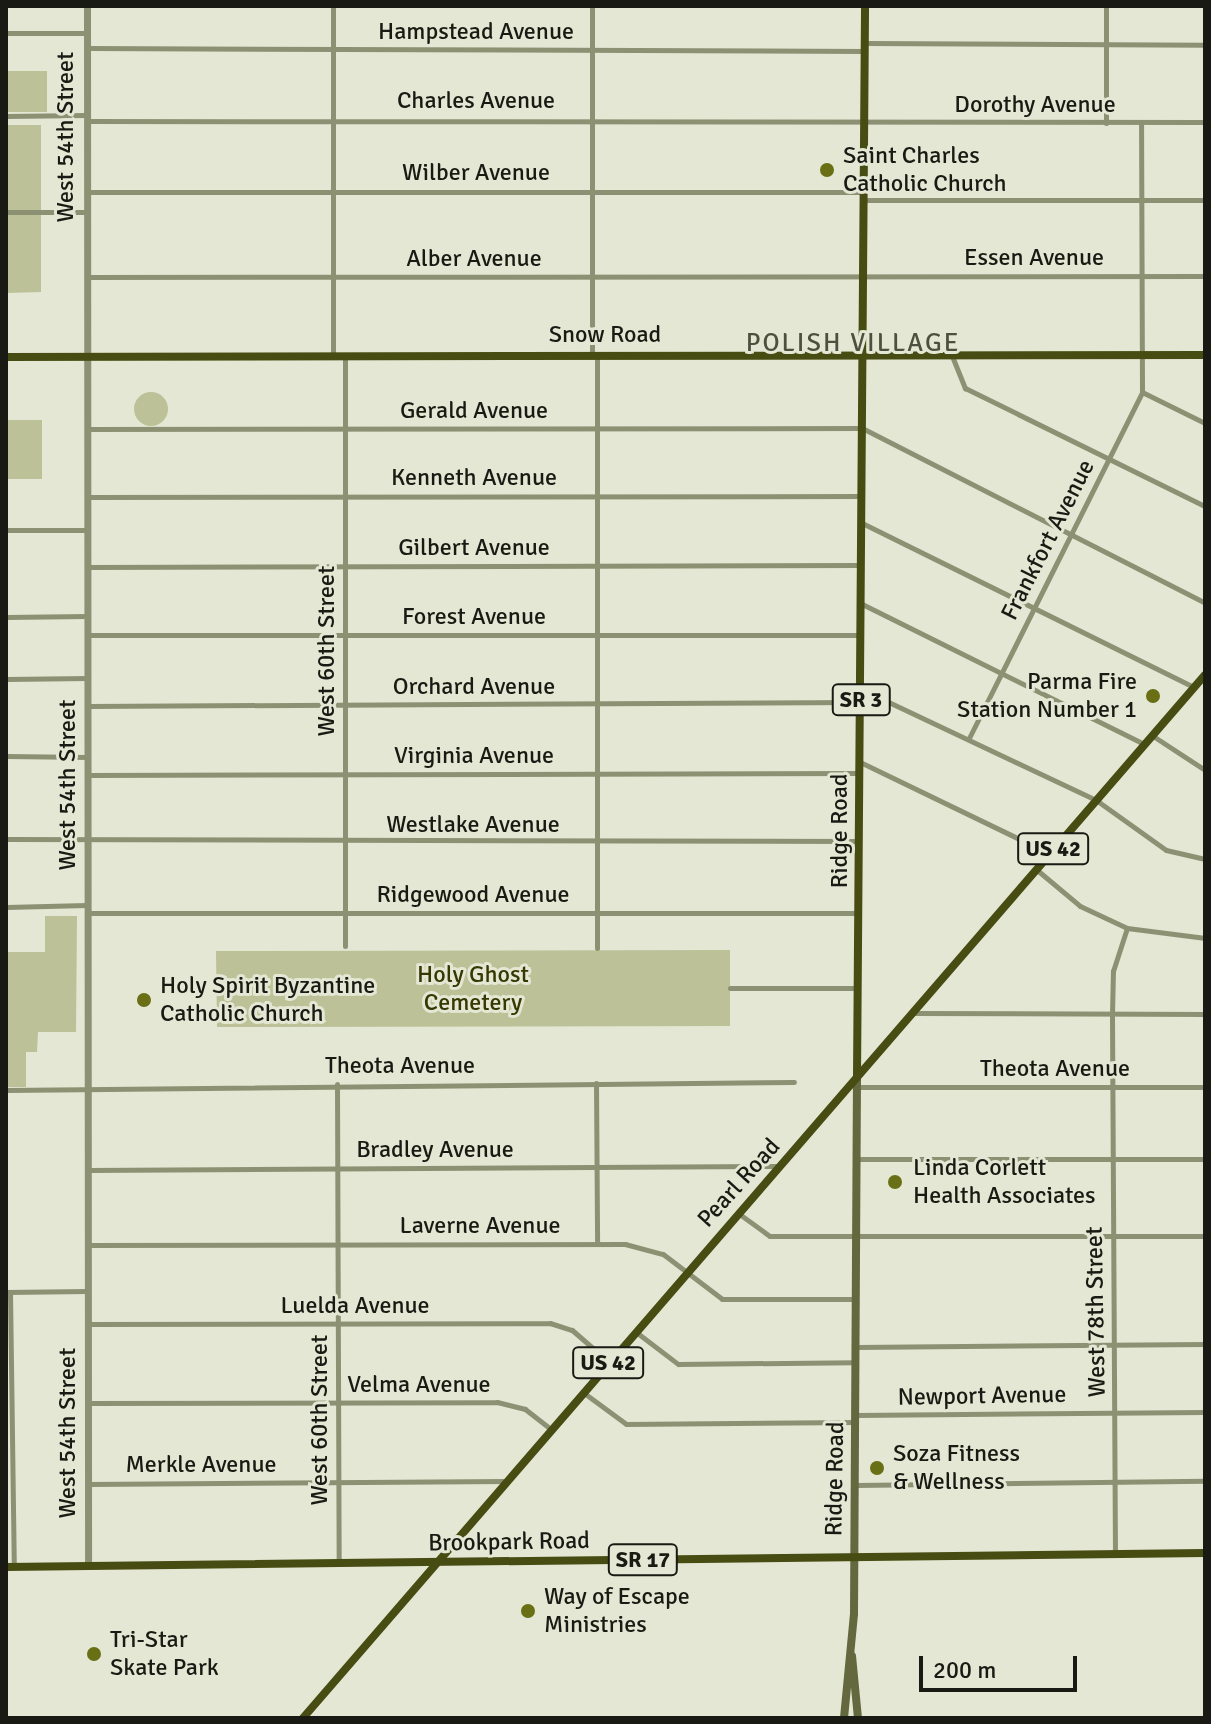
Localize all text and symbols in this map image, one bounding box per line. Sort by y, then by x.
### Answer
street label: Hampstead Avenue [378,18,574,46]
street label: West 54th Street [52,52,80,222]
street label: Charles Avenue [397,87,555,115]
street label: Dorothy Avenue [954,91,1116,119]
place label: Saint Charles Catholic Church [843,142,1007,198]
street label: Wilber Avenue [402,159,550,187]
marker: Saint Charles Catholic Church [818,161,836,179]
street label: Essen Avenue [964,244,1104,272]
street label: Alber Avenue [406,245,542,273]
street label: Snow Road [549,321,661,349]
district label: POLISH VILLAGE [746,328,960,360]
street label: Gerald Avenue [400,397,548,425]
street label: Frankfort Avenue [995,455,1101,625]
street label: Kenneth Avenue [391,464,557,492]
street label: Gilbert Avenue [398,534,550,562]
street label: West 60th Street [313,566,341,736]
street label: Forest Avenue [402,603,546,631]
place label: Parma Fire Station Number 1 [957,668,1137,724]
street label: Orchard Avenue [393,673,555,701]
road number: SR 3 [831,682,891,718]
marker: Parma Fire Station Number 1 [1144,687,1162,705]
street label: West 54th Street [54,700,82,870]
street label: Virginia Avenue [394,742,554,770]
street label: Ridge Road [826,774,854,888]
street label: Westlake Avenue [386,811,560,839]
road number: US 42 [1017,831,1089,867]
street label: Ridgewood Avenue [376,881,570,909]
park label: Holy Ghost Cemetery [417,961,529,1017]
place label: Holy Spirit Byzantine Catholic Church [160,972,375,1028]
marker: Holy Spirit Byzantine Catholic Church [135,991,153,1009]
street label: Theota Avenue [325,1052,475,1080]
street label: Theota Avenue [980,1055,1130,1083]
street label: Pearl Road [692,1133,786,1233]
street label: Bradley Avenue [356,1136,514,1164]
place label: Linda Corlett Health Associates [913,1154,1096,1210]
marker: Linda Corlett Health Associates [884,1171,906,1193]
street label: Laverne Avenue [400,1212,560,1240]
street label: West 78th Street [1080,1226,1112,1398]
street label: Luelda Avenue [280,1292,430,1320]
street label: West 60th Street [306,1335,334,1505]
road number: US 42 [572,1345,644,1381]
street label: West 54th Street [54,1348,82,1518]
street label: Velma Avenue [347,1371,491,1399]
street label: Newport Avenue [897,1380,1067,1412]
street label: Ridge Road [820,1421,850,1537]
place label: Soza Fitness & Wellness [893,1440,1020,1496]
street label: Merkle Avenue [125,1451,277,1479]
marker: Soza Fitness & Wellness [868,1459,886,1477]
street label: Brookpark Road [428,1526,590,1558]
road number: SR 17 [607,1542,679,1578]
place label: Way of Escape Ministries [544,1583,690,1639]
marker: Way of Escape Ministries [519,1602,537,1620]
place label: Tri-Star Skate Park [110,1626,219,1682]
scale bar [923,1640,1081,1690]
marker: Tri-Star Skate Park [85,1645,103,1663]
text: 200 m [933,1655,996,1685]

